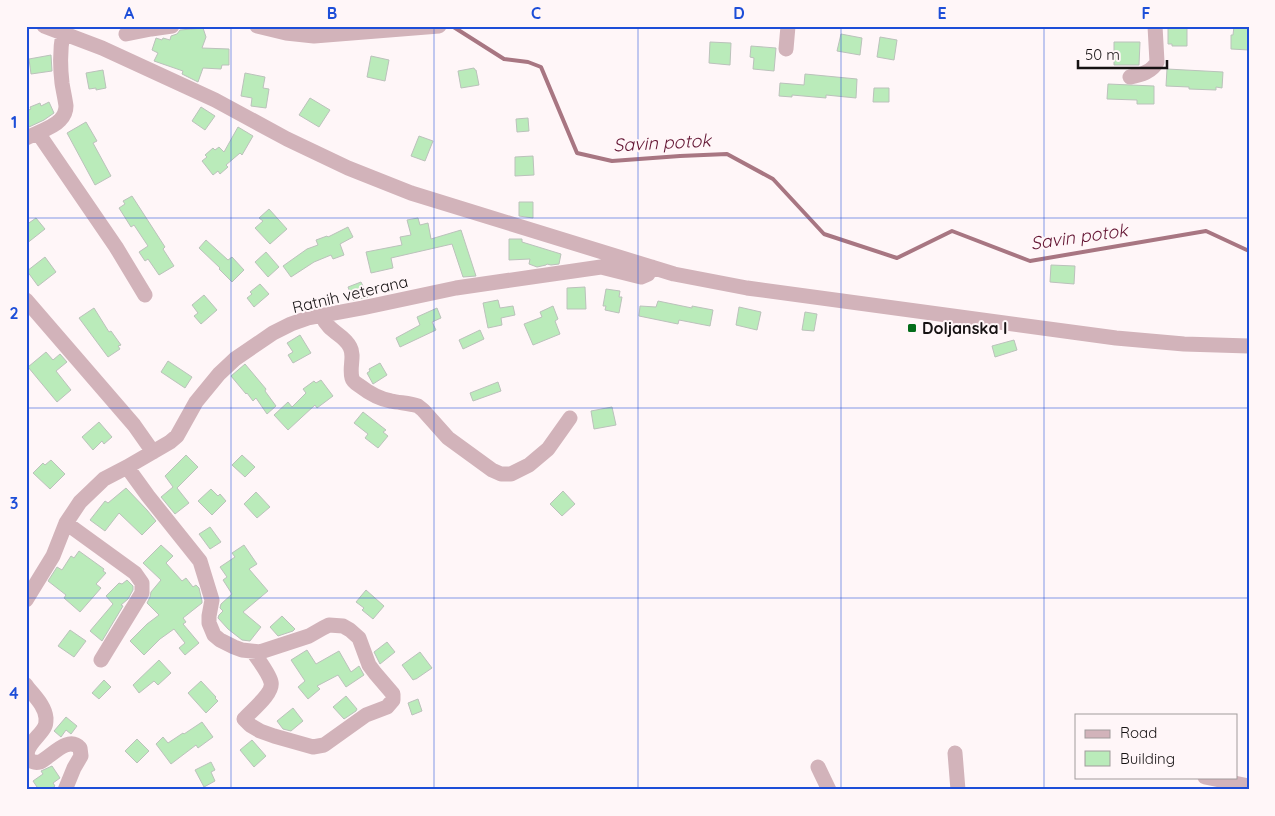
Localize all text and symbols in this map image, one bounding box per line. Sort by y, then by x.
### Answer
text: A [124,3,135,23]
text: B [327,3,337,23]
text: C [531,3,541,23]
text: D [733,3,745,23]
text: E [937,3,947,23]
text: F [1142,3,1151,23]
scale bar [1078,38,1166,70]
text: 50 m [1085,45,1120,64]
text: 1 [11,112,17,132]
water label: Savin potok [613,128,713,157]
water label: Savin potok [1029,218,1130,255]
street label: Ratnih veterana [290,271,410,317]
text: 2 [9,303,19,323]
place label: Doljanska I [922,318,1007,338]
marker: Doljanska I [906,322,918,334]
text: 3 [10,493,18,513]
text: 4 [9,683,19,703]
legend [1075,714,1238,778]
text: Road [1120,723,1157,742]
text: Building [1120,749,1175,768]

